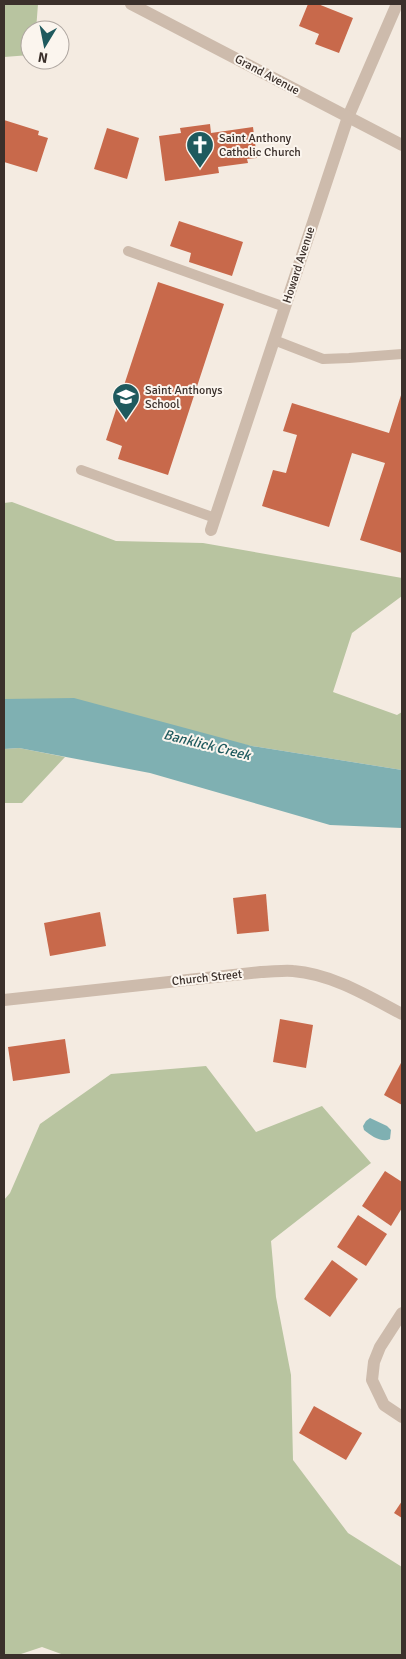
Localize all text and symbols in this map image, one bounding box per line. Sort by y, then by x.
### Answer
north arrow [20,20,70,70]
text: N [37,48,49,67]
street label: Grand Avenue [232,52,302,98]
church icon: Saint Anthony Catholic Church [185,130,215,169]
place label: Saint Anthony Catholic Church [219,131,301,160]
street label: Howard Avenue [280,225,318,305]
school or university icon: Saint Anthonys School [111,382,141,421]
place label: Saint Anthonys School [145,383,222,412]
water label: Banklick Creek [162,726,254,764]
street label: Church Street [171,967,243,989]

